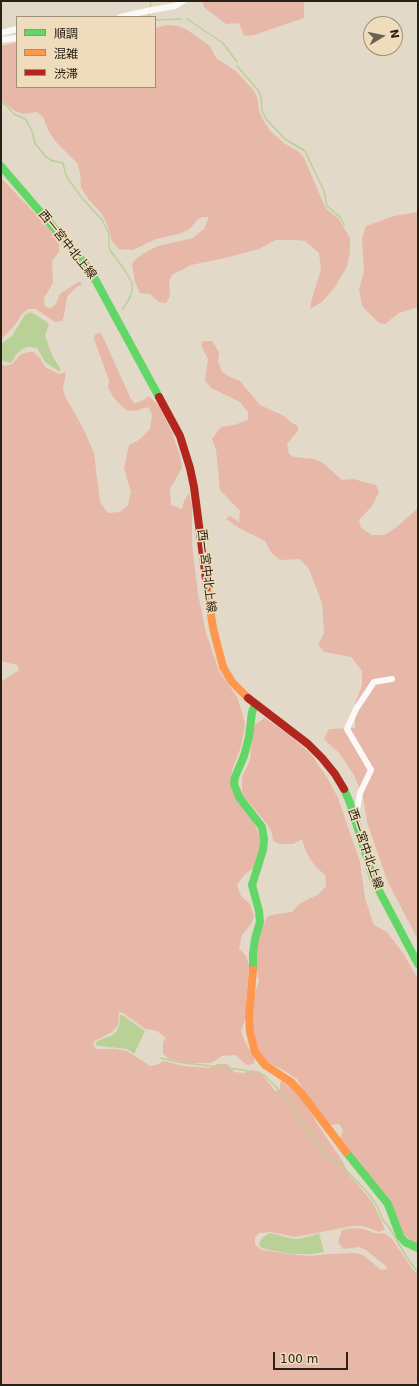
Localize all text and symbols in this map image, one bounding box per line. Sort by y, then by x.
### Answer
legend [16,16,156,88]
north arrow [363,16,403,56]
text: 順調 [54,27,78,41]
text: N [387,28,402,40]
text: 混雑 [54,47,78,61]
text: 渋滞 [54,67,78,81]
street label: 西一宮中北上線 [35,208,99,282]
street label: 西一宮中北上線 [194,528,218,614]
street label: 西一宮中北上線 [345,807,385,891]
scale bar [275,1344,350,1370]
text: 100 m [280,1352,318,1366]

